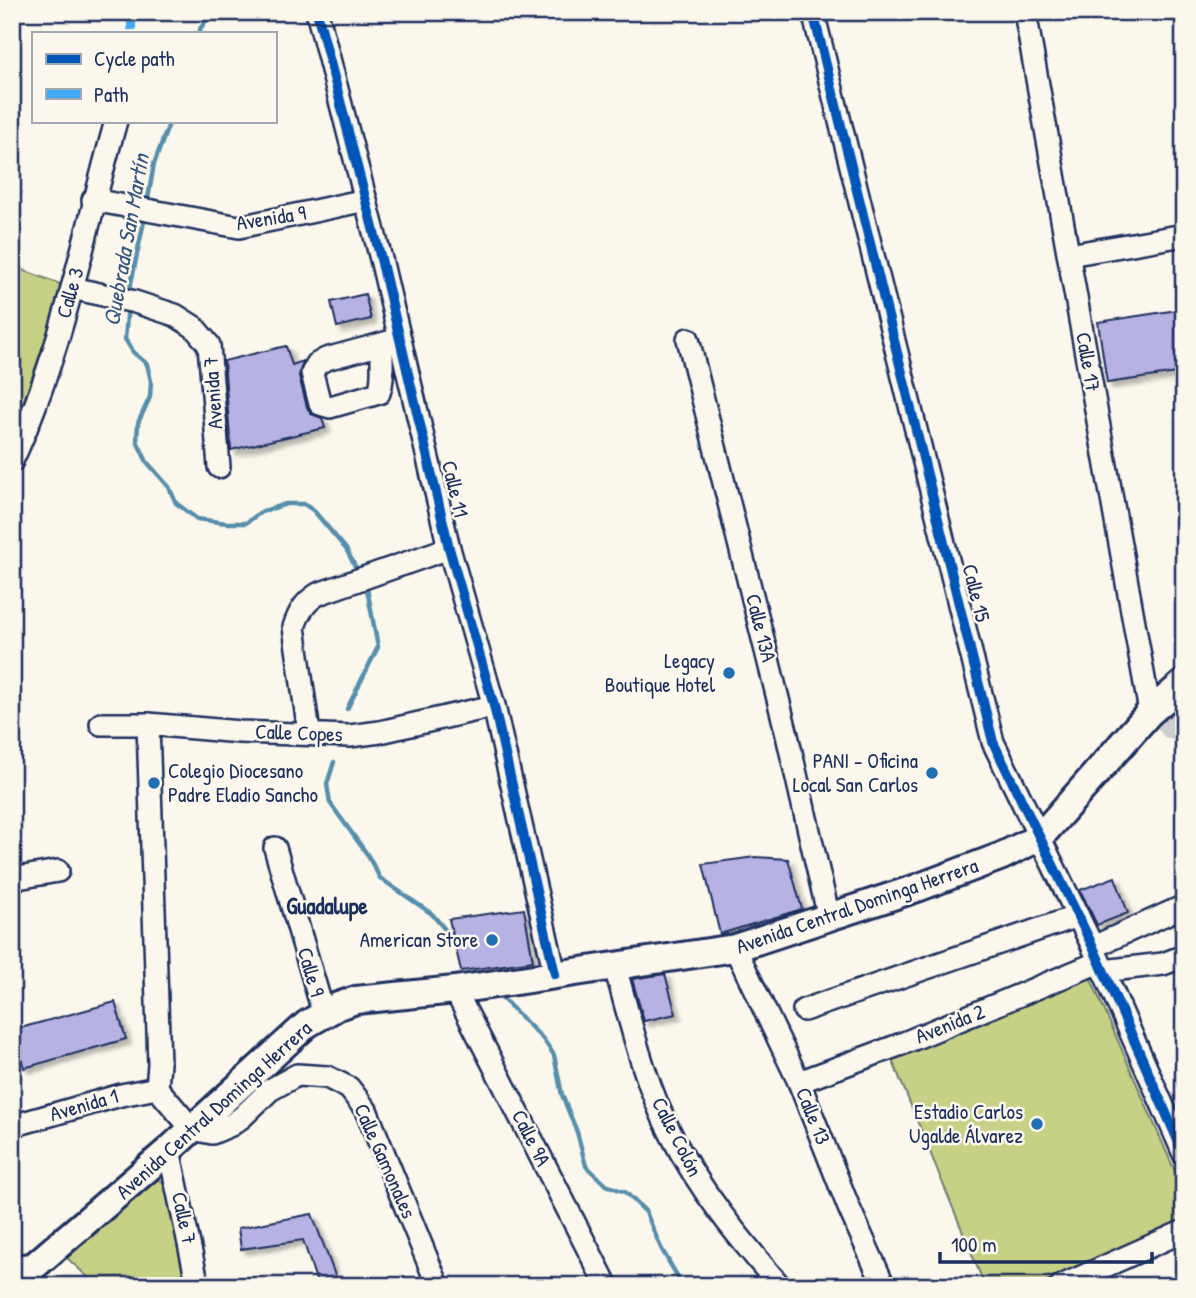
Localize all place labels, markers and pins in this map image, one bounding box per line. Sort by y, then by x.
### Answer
place label: Legacy Boutique Hotel [605,646,715,699]
marker: Legacy Boutique Hotel [721,665,737,681]
place label: PANI - Oficina Local San Carlos [793,746,918,799]
place label: Colegio Diocesano Padre Eladio Sancho [168,756,318,809]
marker: PANI - Oficina Local San Carlos [924,765,940,781]
marker: Colegio Diocesano Padre Eladio Sancho [146,775,162,791]
place label: American Store [360,925,478,954]
marker: American Store [484,932,500,948]
place label: Estadio Carlos Ugalde Álvarez [909,1097,1023,1150]
marker: Estadio Carlos Ugalde Álvarez [1029,1116,1045,1132]

